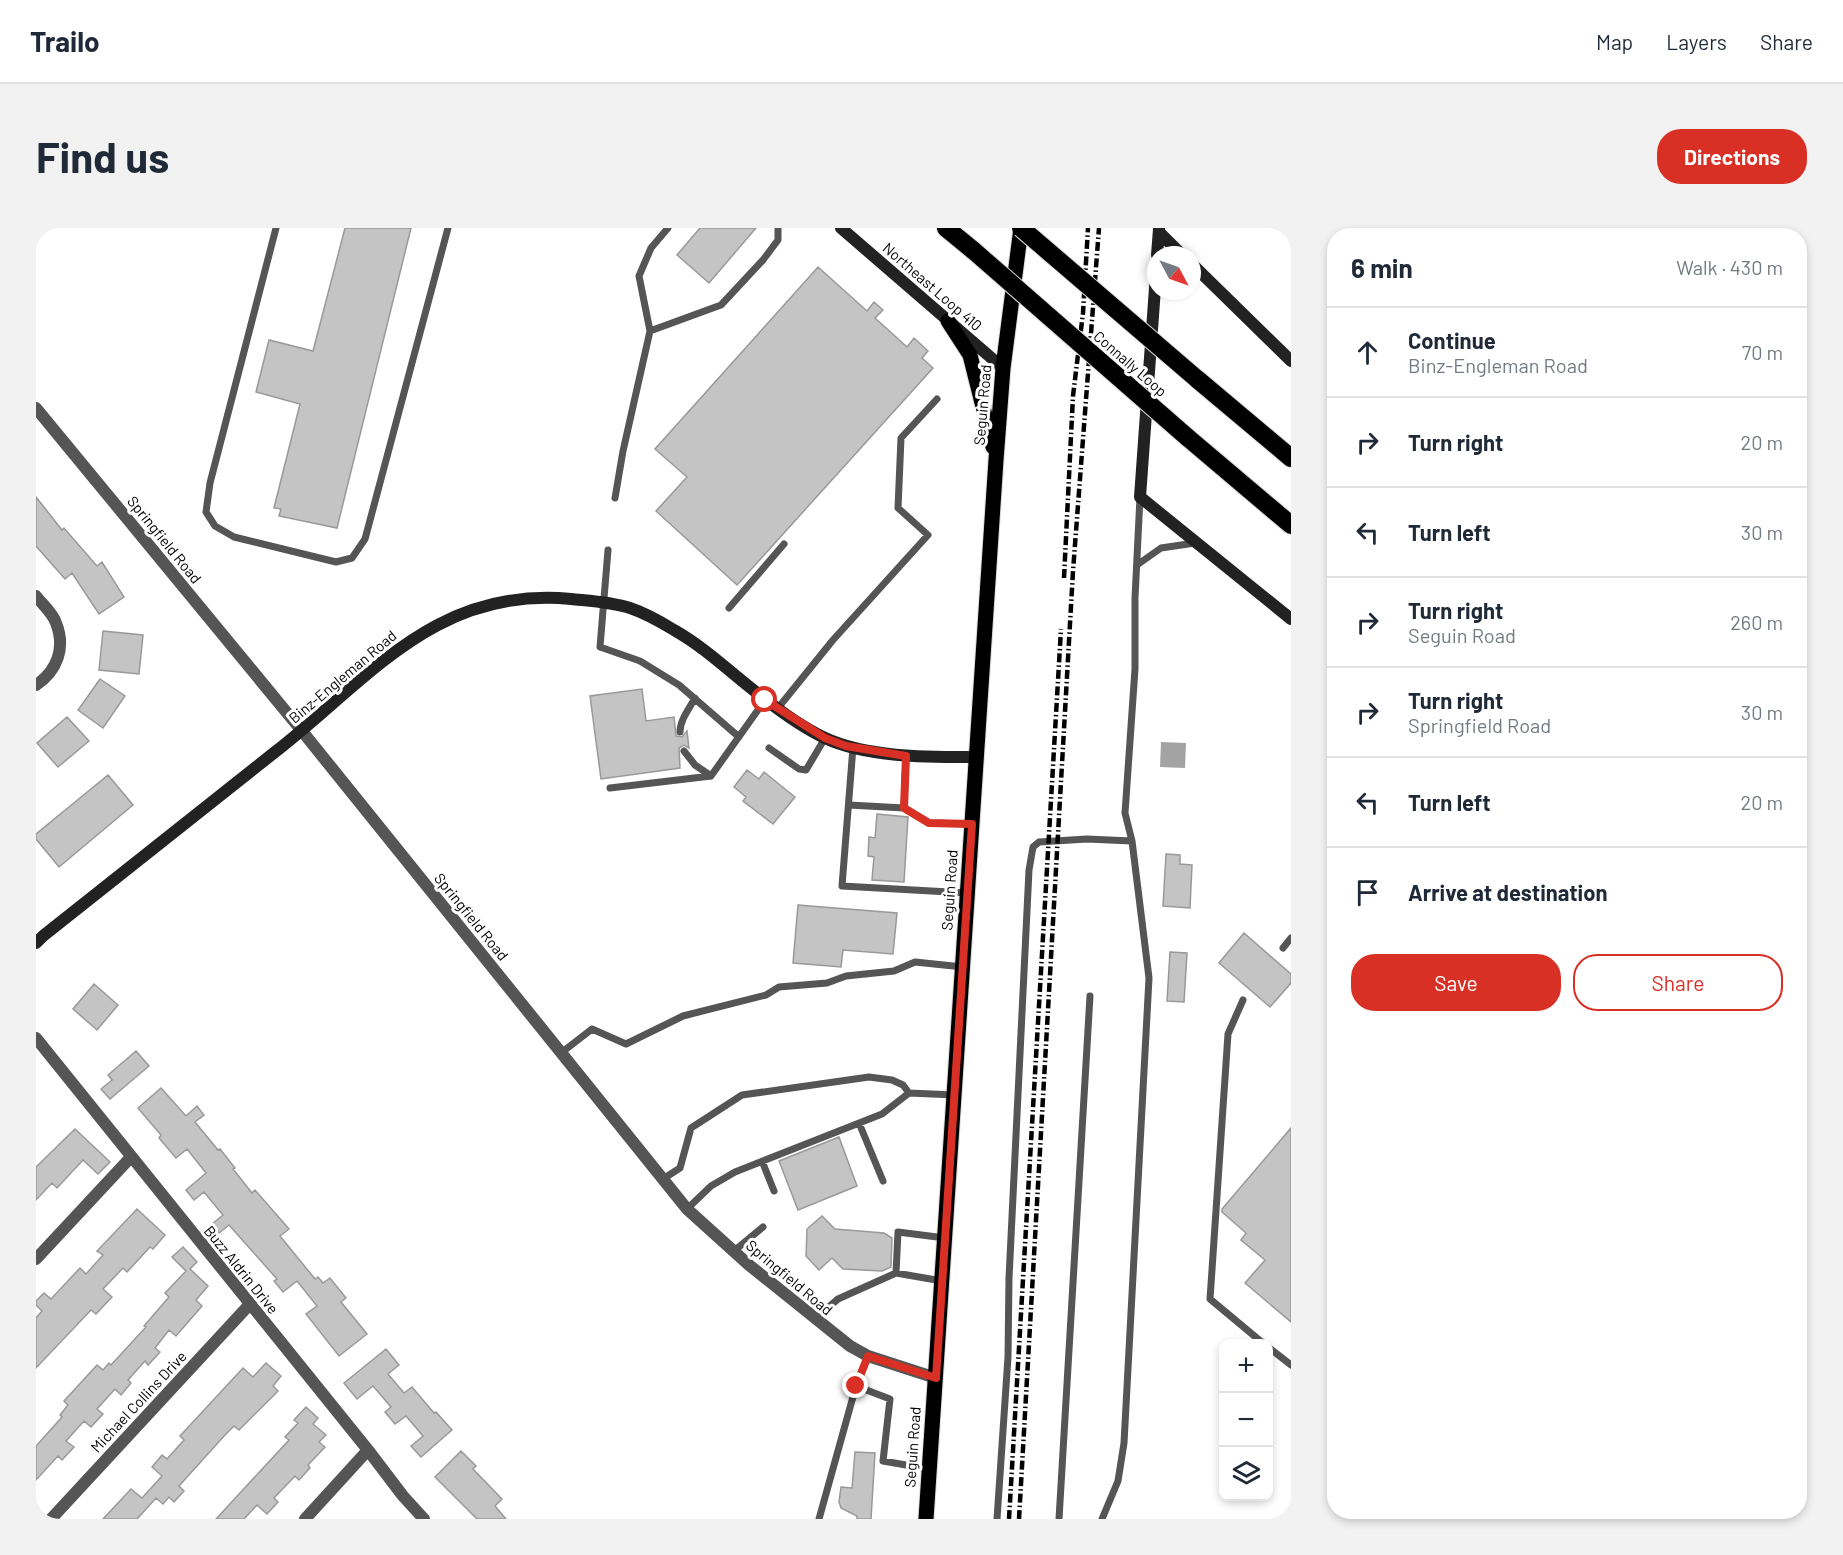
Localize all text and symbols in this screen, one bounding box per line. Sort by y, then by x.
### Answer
text: Trailo [30,24,100,58]
text: Map [1596,29,1633,54]
text: Layers [1666,29,1727,54]
text: Share [1760,29,1813,54]
button: Directions [1657,129,1807,184]
text: Find us [36,131,169,181]
street label: Northeast Loop 410 [879,238,986,334]
north arrow [1147,246,1201,300]
text: 6 min [1351,252,1413,283]
text: Walk · 430 m [1676,255,1783,279]
street label: Connally Loop [1090,327,1171,400]
text: Continue [1408,327,1496,353]
icon: ahead [1351,336,1384,369]
text: 70 m [1742,340,1783,364]
text: Binz-Engleman Road [1408,353,1588,377]
street label: Seguin Road [970,364,994,446]
icon: right [1351,426,1384,459]
text: Turn right [1408,429,1503,455]
text: 20 m [1740,430,1783,454]
street label: Springfield Road [124,492,206,587]
icon: left [1351,516,1384,549]
text: Turn left [1408,519,1491,545]
text: 30 m [1741,520,1783,544]
text: Turn right [1408,597,1503,623]
icon: right [1351,606,1384,639]
text: 260 m [1730,610,1783,634]
text: Seguin Road [1408,623,1516,647]
street label: Binz-Engleman Road [285,626,400,726]
route start [751,686,777,712]
text: Turn right [1408,687,1503,713]
icon: right [1351,696,1384,729]
text: 30 m [1741,700,1783,724]
text: Springfield Road [1408,713,1551,737]
icon: left [1351,786,1384,819]
text: Turn left [1408,789,1491,815]
text: 20 m [1740,790,1783,814]
street label: Seguin Road [937,849,961,931]
street label: Springfield Road [431,869,513,964]
icon: arrive [1351,876,1384,909]
text: Arrive at destination [1408,879,1607,905]
button: Save [1351,954,1561,1011]
button: Share [1573,954,1783,1011]
street label: Buzz Aldrin Drive [201,1222,283,1317]
street label: Springfield Road [743,1236,837,1319]
map controls [1219,1339,1273,1501]
button: + [1219,1339,1273,1393]
street label: Michael Collins Drive [87,1347,190,1456]
route end [842,1372,868,1398]
button: − [1219,1393,1273,1447]
street label: Seguin Road [900,1406,924,1488]
button: layers [1219,1447,1273,1501]

